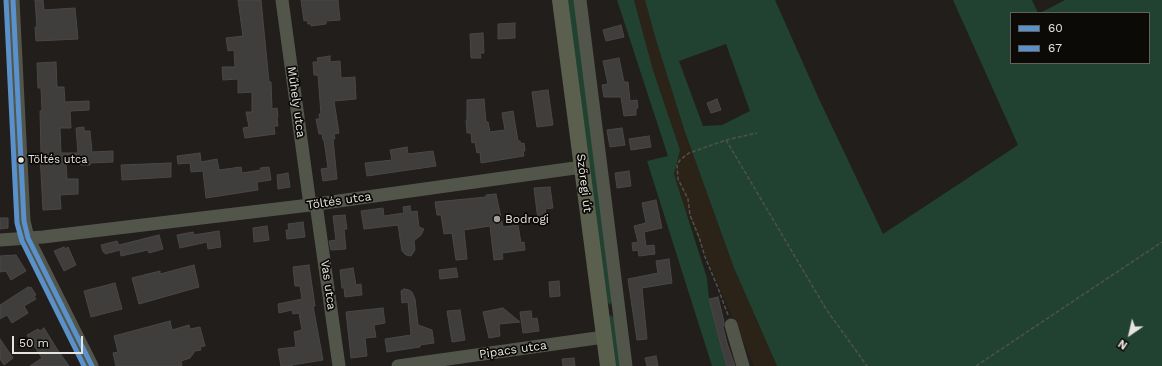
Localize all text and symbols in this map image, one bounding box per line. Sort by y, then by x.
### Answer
legend [1010,12,1150,64]
text: 60 [1048,21,1063,35]
text: 67 [1048,41,1062,55]
street label: Műhely utca [284,66,308,138]
place label: Töltés utca [28,153,87,167]
street label: Szőregi út [573,153,595,213]
marker: Töltés utca [16,155,26,165]
street label: Töltés utca [306,189,372,213]
place label: Bodrogi [505,212,549,226]
marker: Bodrogi [492,214,502,224]
street label: Vas utca [317,259,339,311]
north arrow [1110,314,1150,354]
scale bar [14,328,85,354]
text: 50 m [19,336,49,350]
text: N [1116,337,1130,352]
street label: Pipacs utca [478,338,548,362]

